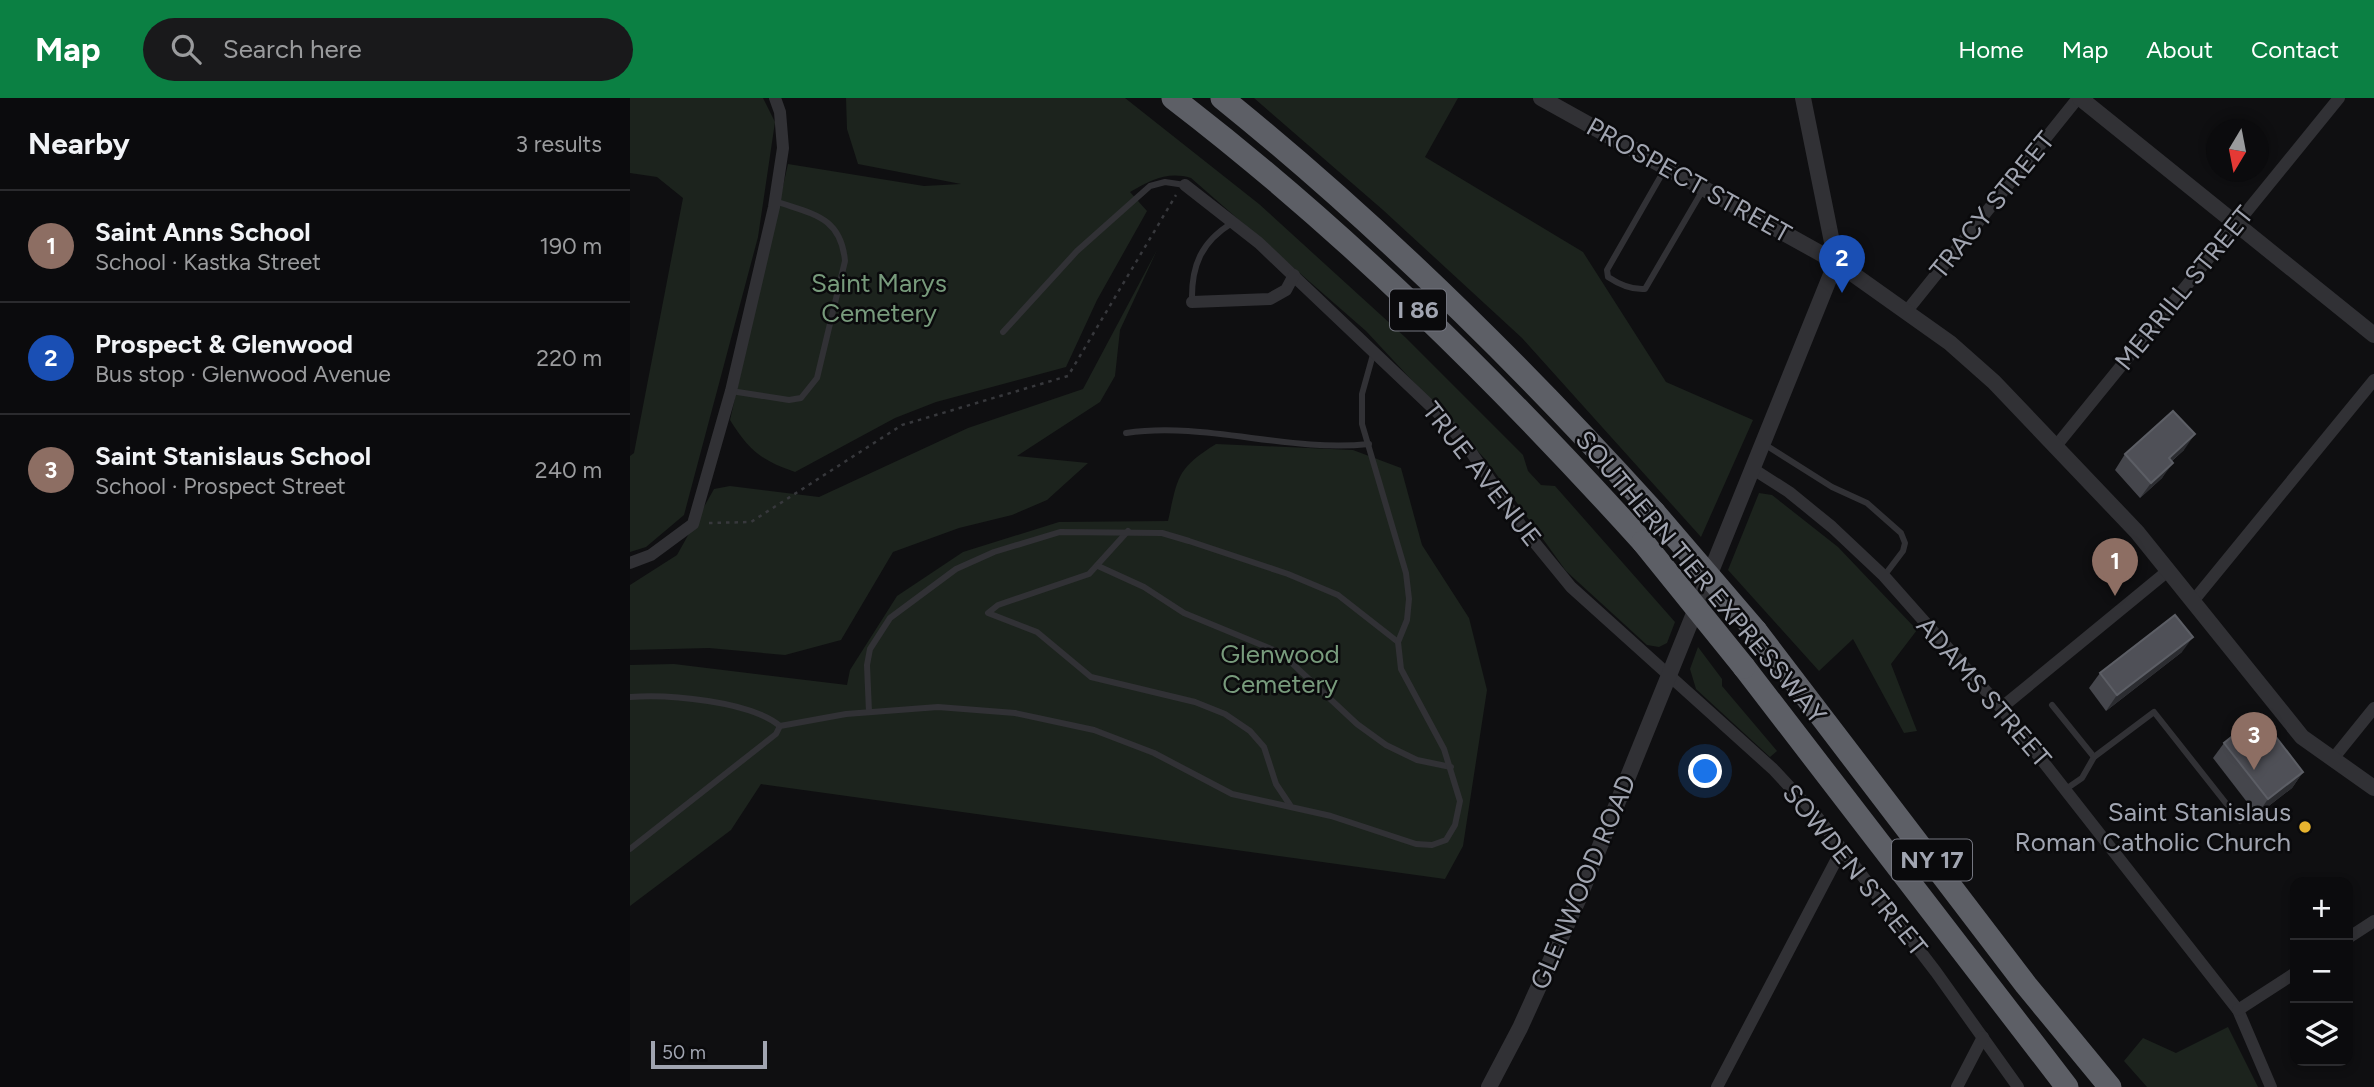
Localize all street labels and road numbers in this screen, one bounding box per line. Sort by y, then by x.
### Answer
street label: PROSPECT STREET [1581,110,1798,250]
street label: TRACY STREET [1923,124,2062,285]
street label: MERRILL STREET [2108,199,2260,377]
road number: I 86 [1390,290,1446,330]
street label: TRUE AVENUE [1416,395,1548,553]
street label: SOUTHERN TIER EXPRESSWAY [1569,424,1833,730]
street label: ADAMS STREET [1910,610,2059,774]
street label: GLENWOOD ROAD [1523,770,1643,994]
street label: SOWDEN STREET [1776,777,1935,963]
road number: NY 17 [1892,840,1972,880]

